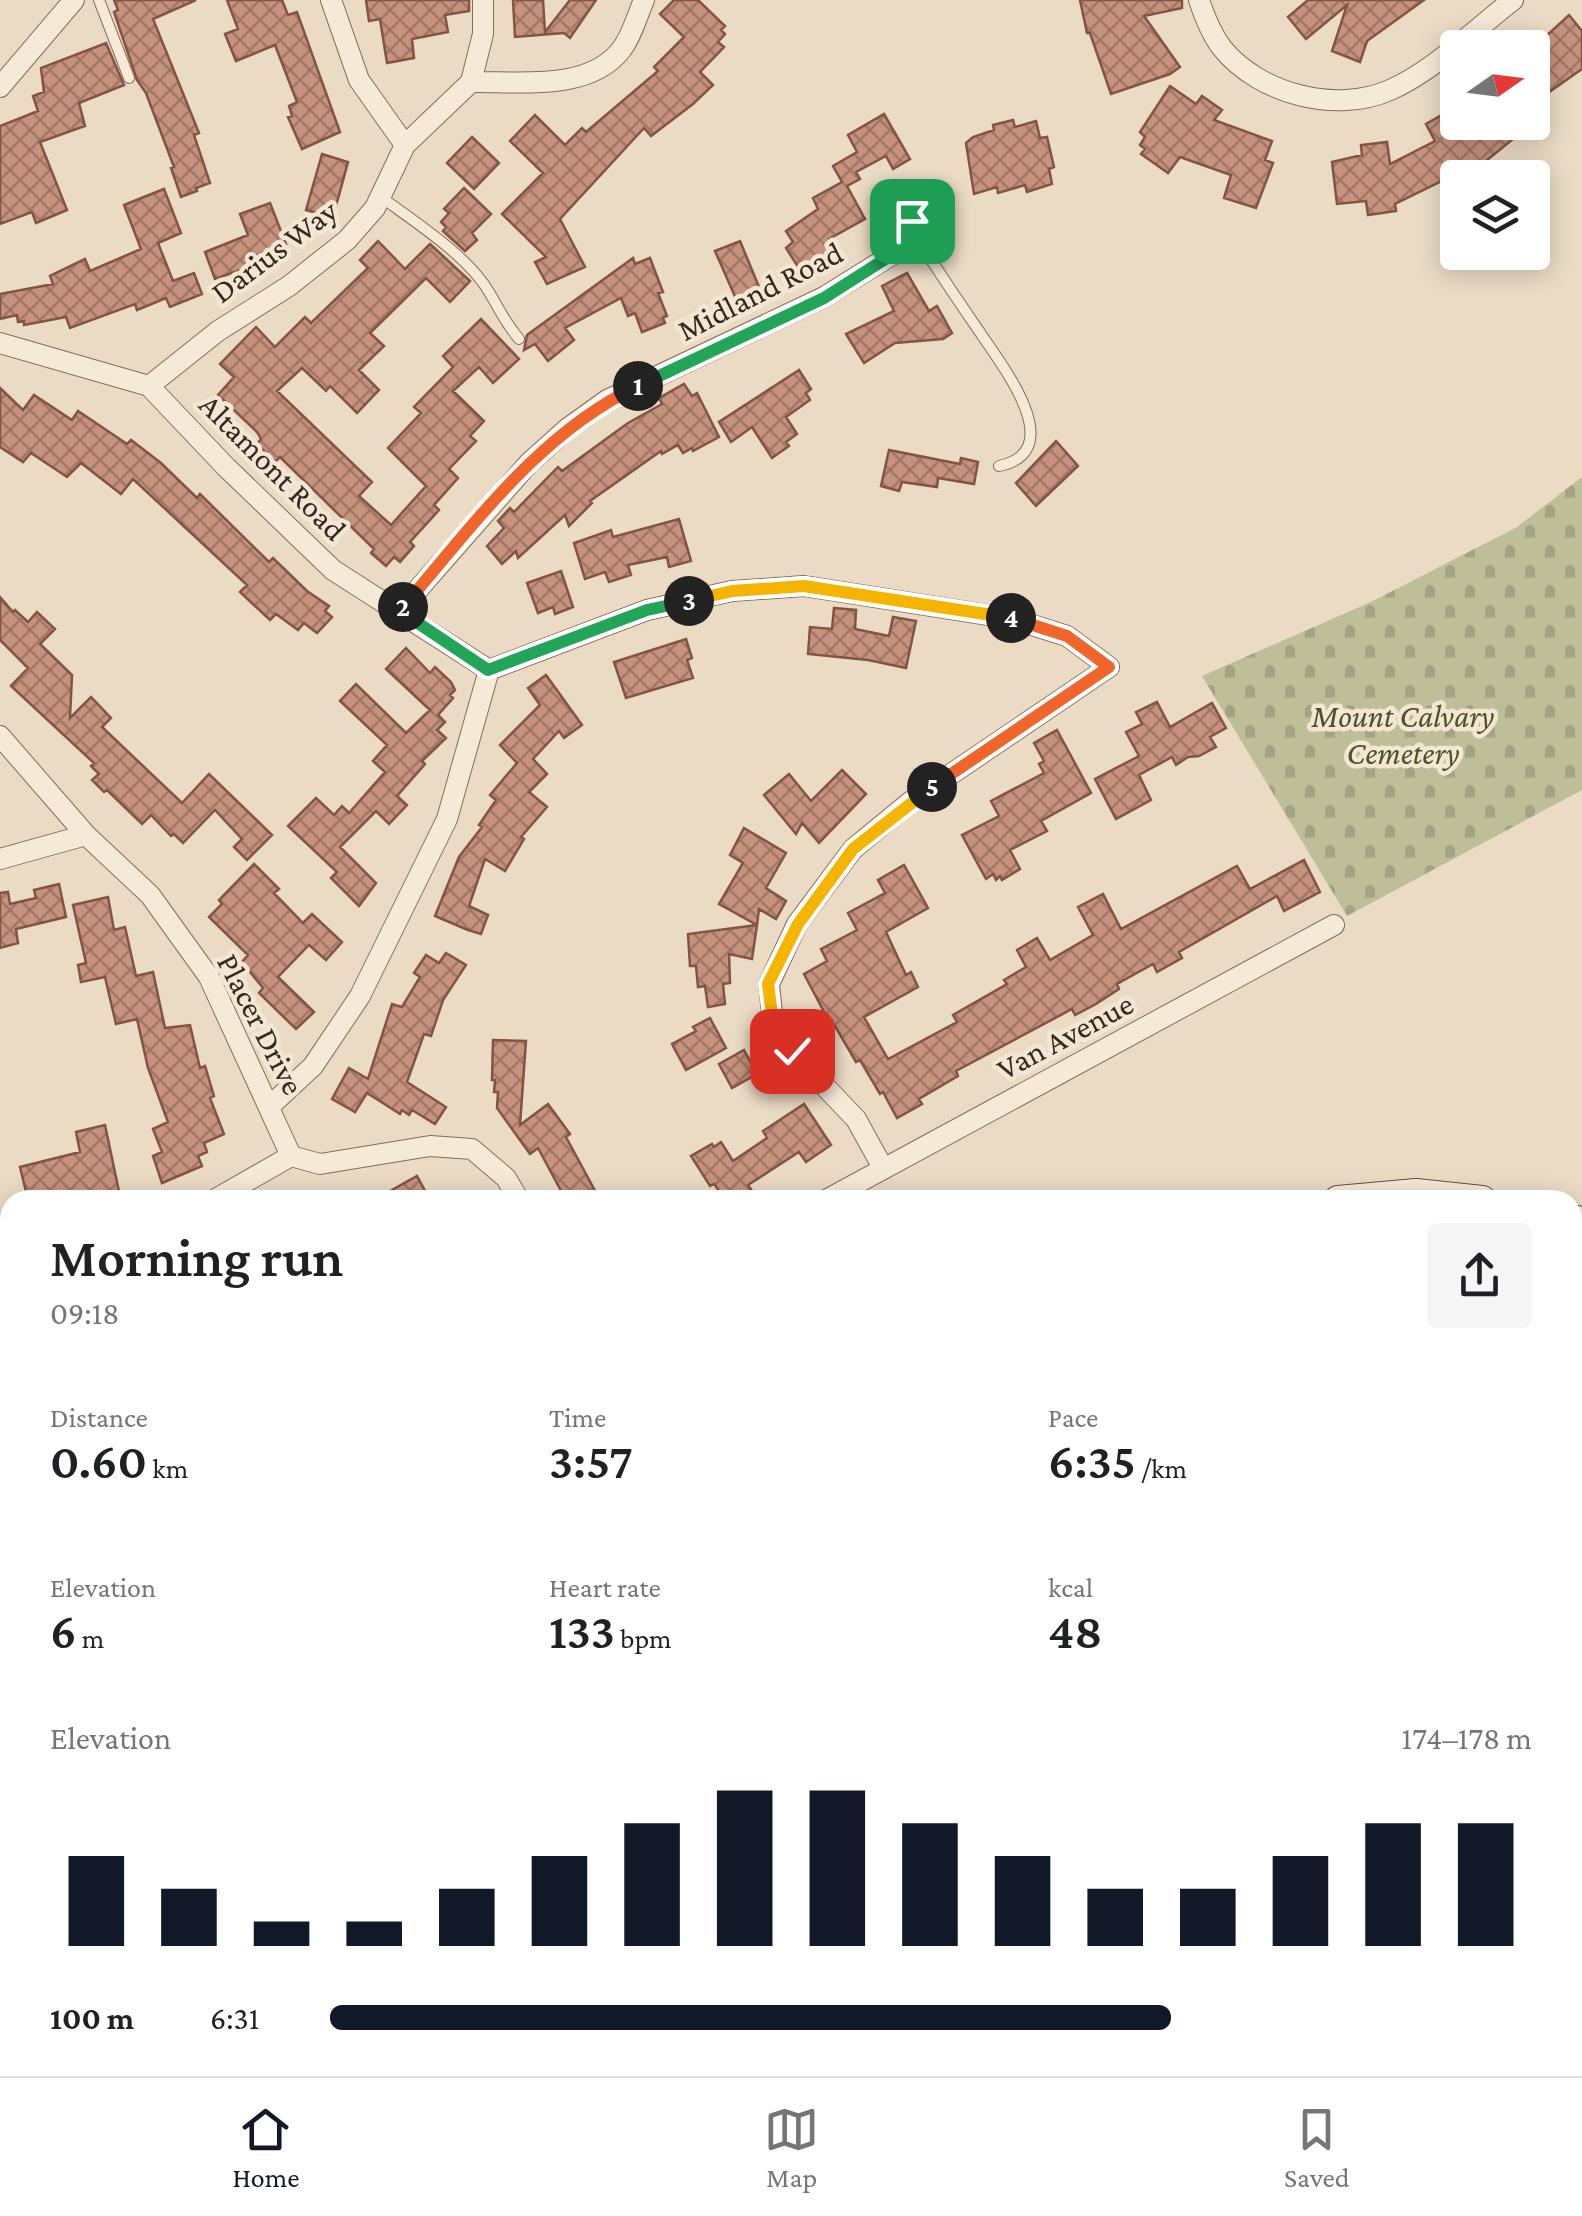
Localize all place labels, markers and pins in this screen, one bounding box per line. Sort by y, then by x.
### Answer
pin [870,179,955,264]
pin: 1 [613,361,663,411]
pin: 3 [664,576,714,626]
pin: 2 [378,582,428,632]
pin: 4 [986,593,1036,643]
pin: 5 [907,762,957,812]
pin [750,1009,835,1094]

